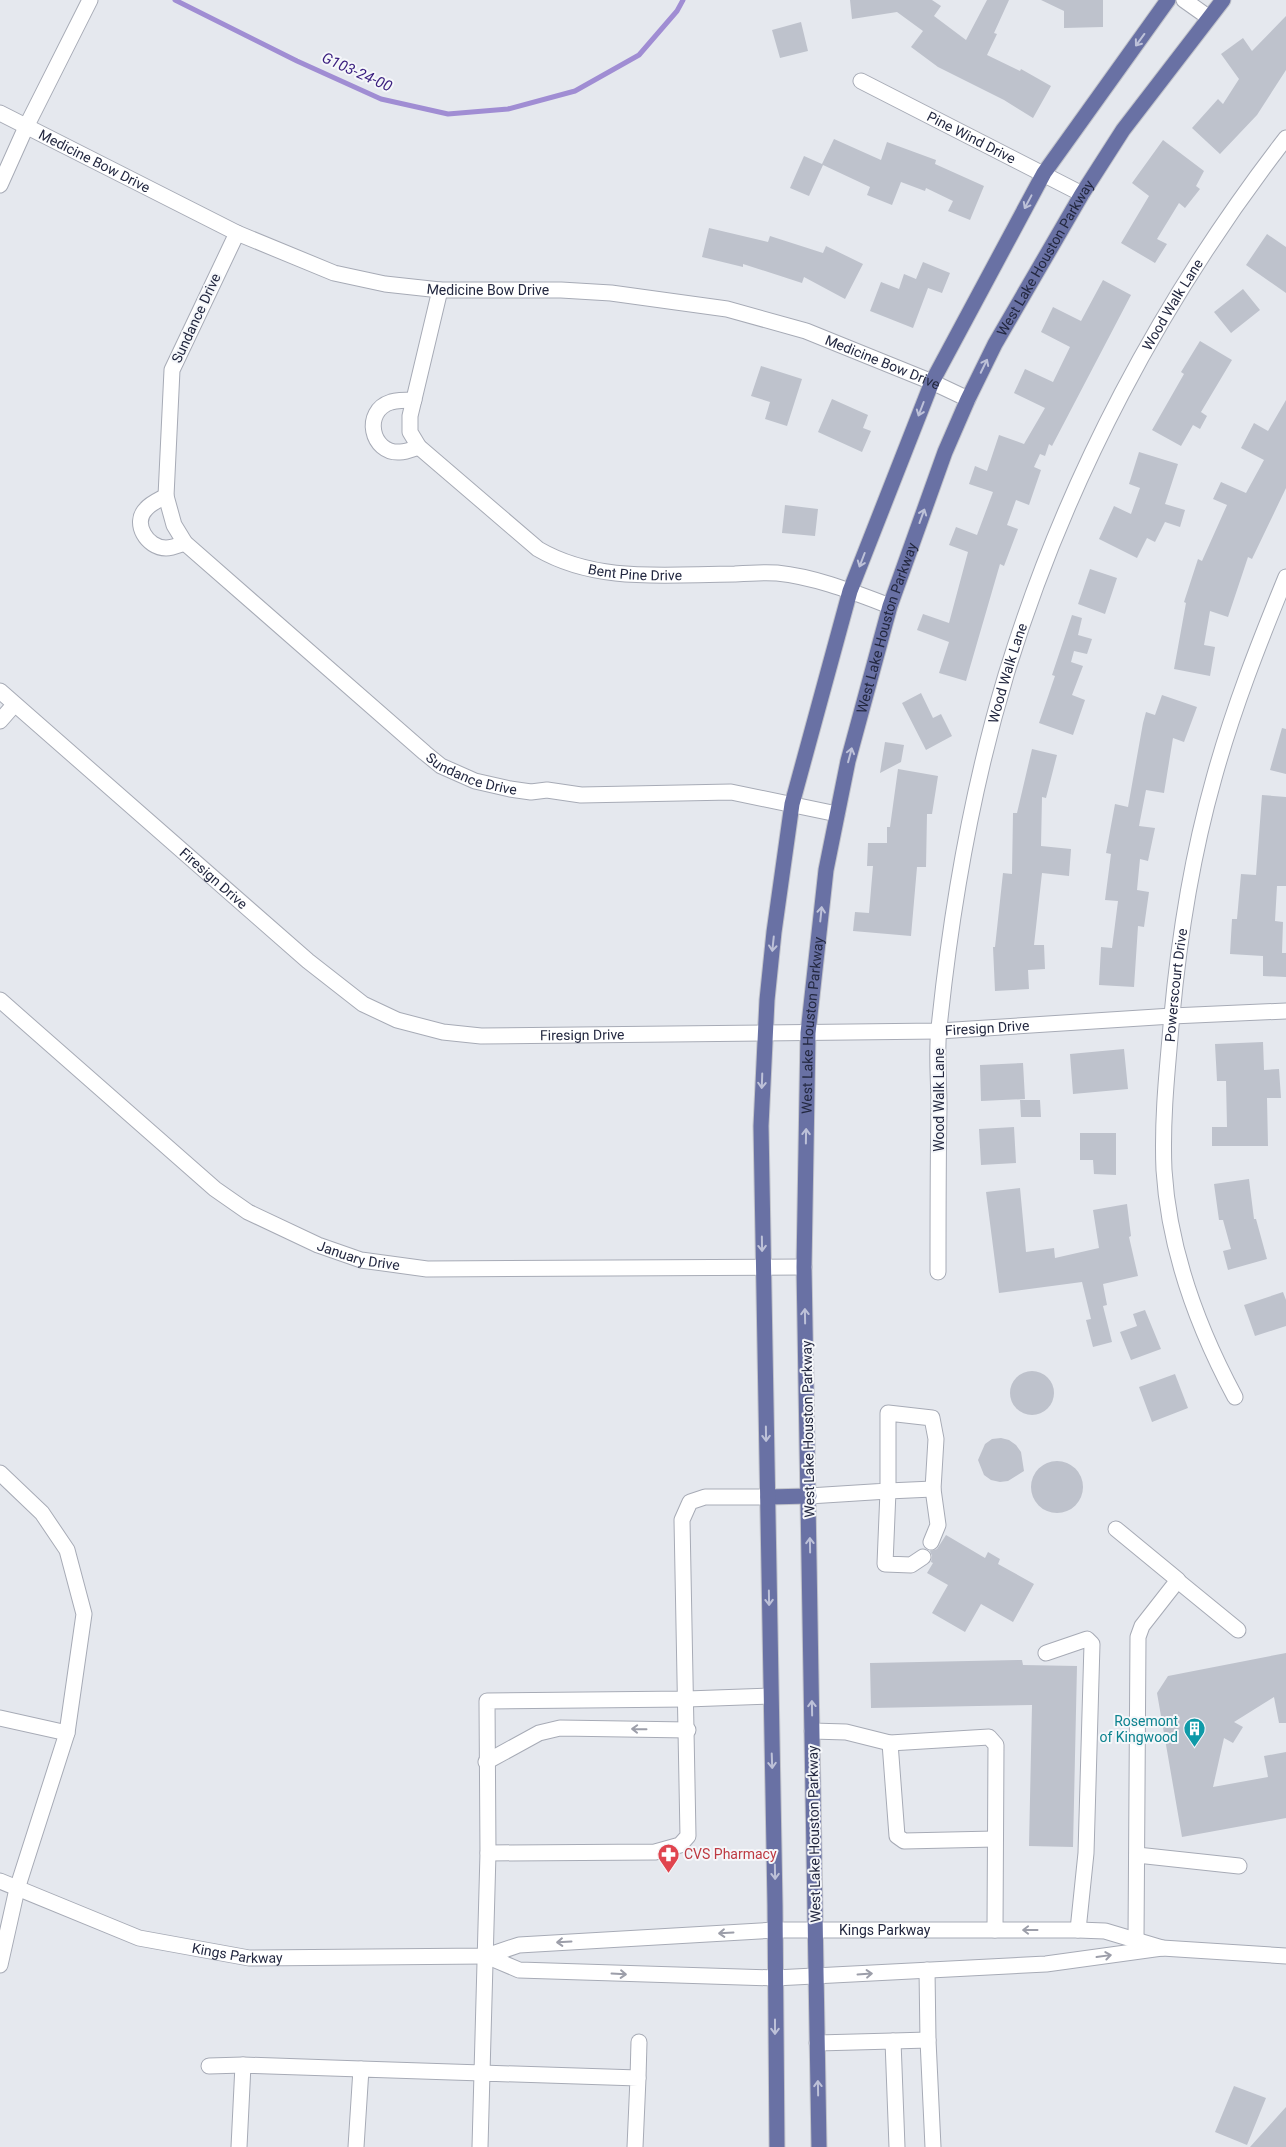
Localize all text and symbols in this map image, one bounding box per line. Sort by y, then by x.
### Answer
one-way arrow [1135,33,1145,47]
water label: G103-24-00 [319,48,395,96]
street label: Pine Wind Drive [924,108,1018,167]
street label: Medicine Bow Drive [36,126,153,196]
street label: West Lake Houston Parkway [993,177,1097,339]
one-way arrow [1023,195,1033,209]
street label: Wood Walk Lane [1139,256,1206,353]
street label: Sundance Drive [168,271,224,365]
street label: Medicine Bow Drive [426,281,549,298]
street label: Medicine Bow Drive [823,332,943,393]
one-way arrow [979,358,989,373]
one-way arrow [916,400,925,416]
one-way arrow [918,508,927,524]
street label: West Lake Houston Parkway [853,540,920,715]
one-way arrow [857,552,866,567]
street label: Bent Pine Drive [587,561,682,583]
street label: Wood Walk Lane [985,621,1030,725]
one-way arrow [845,747,855,763]
street label: Sundance Drive [423,749,518,798]
street label: Firesign Drive [177,844,251,912]
one-way arrow [816,907,826,923]
street label: Powerscourt Drive [1162,927,1190,1043]
one-way arrow [768,936,778,952]
street label: West Lake Houston Parkway [799,936,827,1114]
street label: Firesign Drive [944,1017,1030,1039]
street label: Firesign Drive [540,1026,625,1043]
street label: Wood Walk Lane [931,1048,947,1152]
one-way arrow [758,1073,767,1089]
one-way arrow [801,1129,811,1145]
one-way arrow [757,1236,767,1252]
street label: January Drive [315,1237,401,1273]
one-way arrow [801,1308,810,1324]
street label: West Lake Houston Parkway [798,1340,818,1518]
one-way arrow [762,1426,771,1442]
one-way arrow [805,1537,815,1554]
one-way arrow [764,1590,774,1606]
one-way arrow [807,1700,817,1716]
place label: Rosemont of Kingwood [1100,1713,1178,1745]
building icon: Rosemont of Kingwood [1182,1717,1206,1748]
one-way arrow [631,1724,648,1734]
street label: West Lake Houston Parkway [804,1745,824,1923]
one-way arrow [768,1753,777,1769]
pharmacy icon: CVS Pharmacy [656,1842,680,1873]
place label: CVS Pharmacy [684,1846,777,1862]
one-way arrow [770,1864,780,1880]
street label: Kings Parkway [839,1922,931,1938]
one-way arrow [1022,1925,1038,1935]
one-way arrow [719,1929,735,1938]
one-way arrow [556,1938,572,1947]
street label: Kings Parkway [191,1940,283,1966]
one-way arrow [1096,1951,1112,1961]
one-way arrow [611,1970,627,1979]
one-way arrow [857,1970,873,1979]
one-way arrow [770,2018,780,2035]
one-way arrow [813,2081,823,2097]

